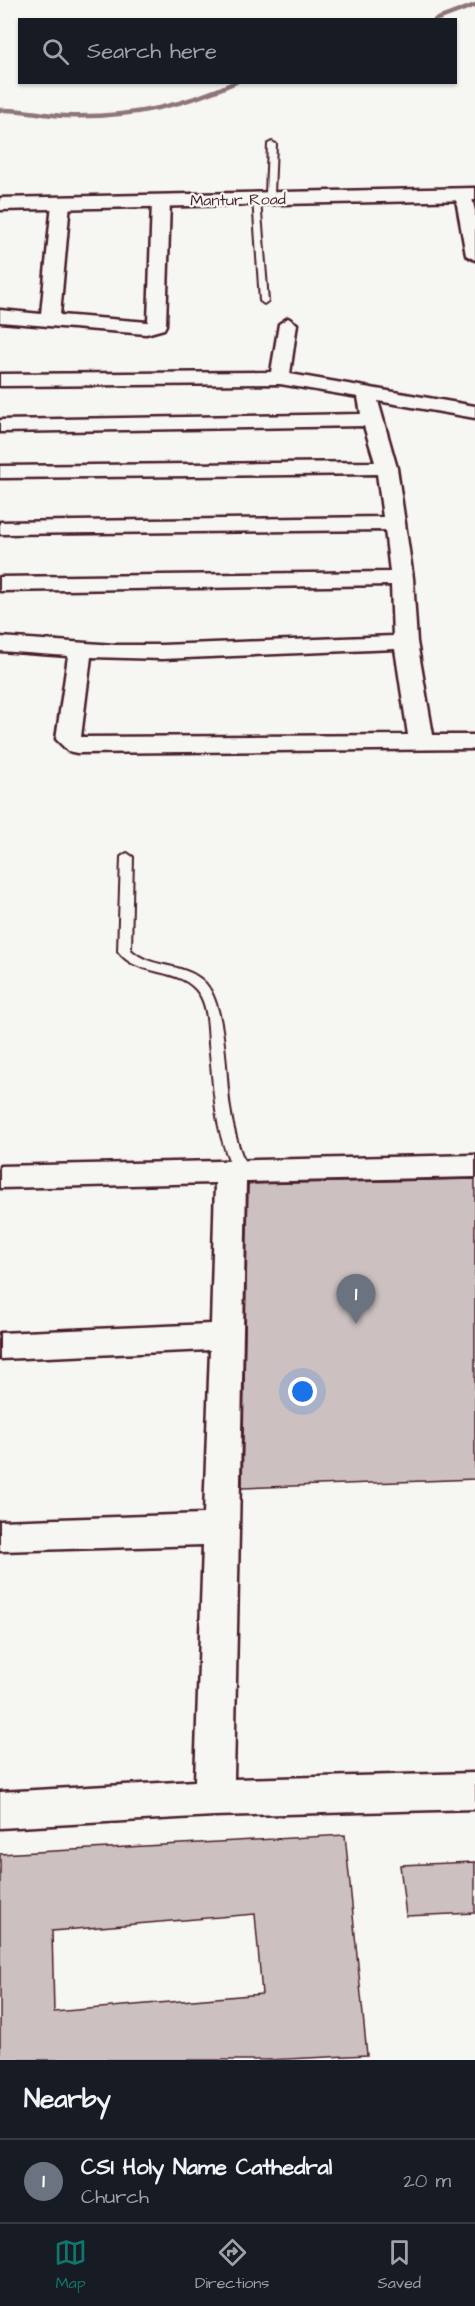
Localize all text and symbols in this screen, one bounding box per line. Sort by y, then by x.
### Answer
search box [18,18,457,84]
icon: search [39,35,72,68]
text: Search here [87,36,217,67]
street label: Mantur Road [190,188,286,212]
pin: 1 [336,1274,376,1324]
your location [288,1377,317,1406]
text: Nearby [24,2081,111,2117]
text: CSI Holy Name Cathedral [81,2152,332,2183]
text: 1 [42,2167,45,2195]
text: 20 m [403,2167,451,2195]
text: Church [81,2183,149,2211]
tab: Map [54,2236,87,2294]
tab: Directions [195,2236,269,2294]
tab: Saved [377,2236,421,2294]

